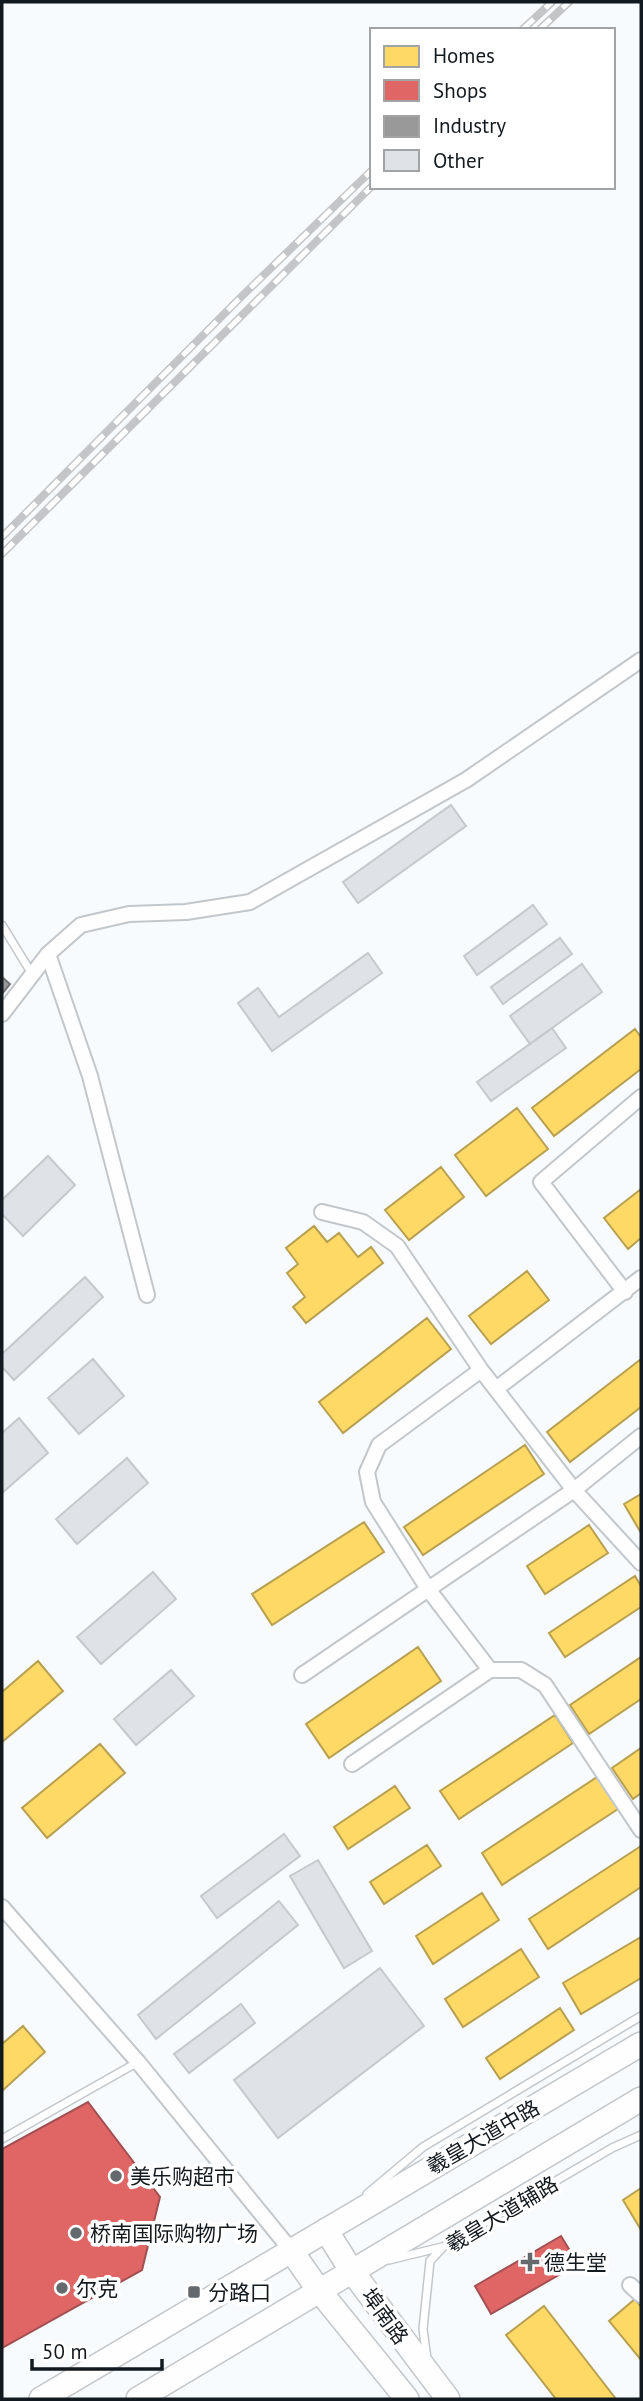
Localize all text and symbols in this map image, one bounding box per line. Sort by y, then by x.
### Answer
legend [370,28,615,189]
text: Homes [433,42,495,69]
text: Shops [433,77,487,104]
text: Industry [433,112,506,139]
text: Other [433,147,484,174]
street label: 羲皇大道中路 [422,2094,544,2180]
place label: 美乐购超市 [130,2163,235,2190]
marker: 美乐购超市 [108,2168,124,2184]
street label: 羲皇大道辅路 [441,2170,563,2258]
place label: 桥南国际购物广场 [90,2220,258,2247]
marker: 桥南国际购物广场 [68,2225,84,2241]
place label: 德生堂 [544,2249,607,2276]
marker: 德生堂 [522,2254,538,2270]
place label: 尔克 [76,2275,118,2302]
place label: 分路口 [208,2279,271,2306]
marker: 尔克 [54,2280,70,2296]
street label: 埠南路 [356,2283,414,2349]
marker: 分路口 [186,2284,202,2300]
scale bar [32,2328,161,2372]
text: 50 m [42,2338,88,2365]

